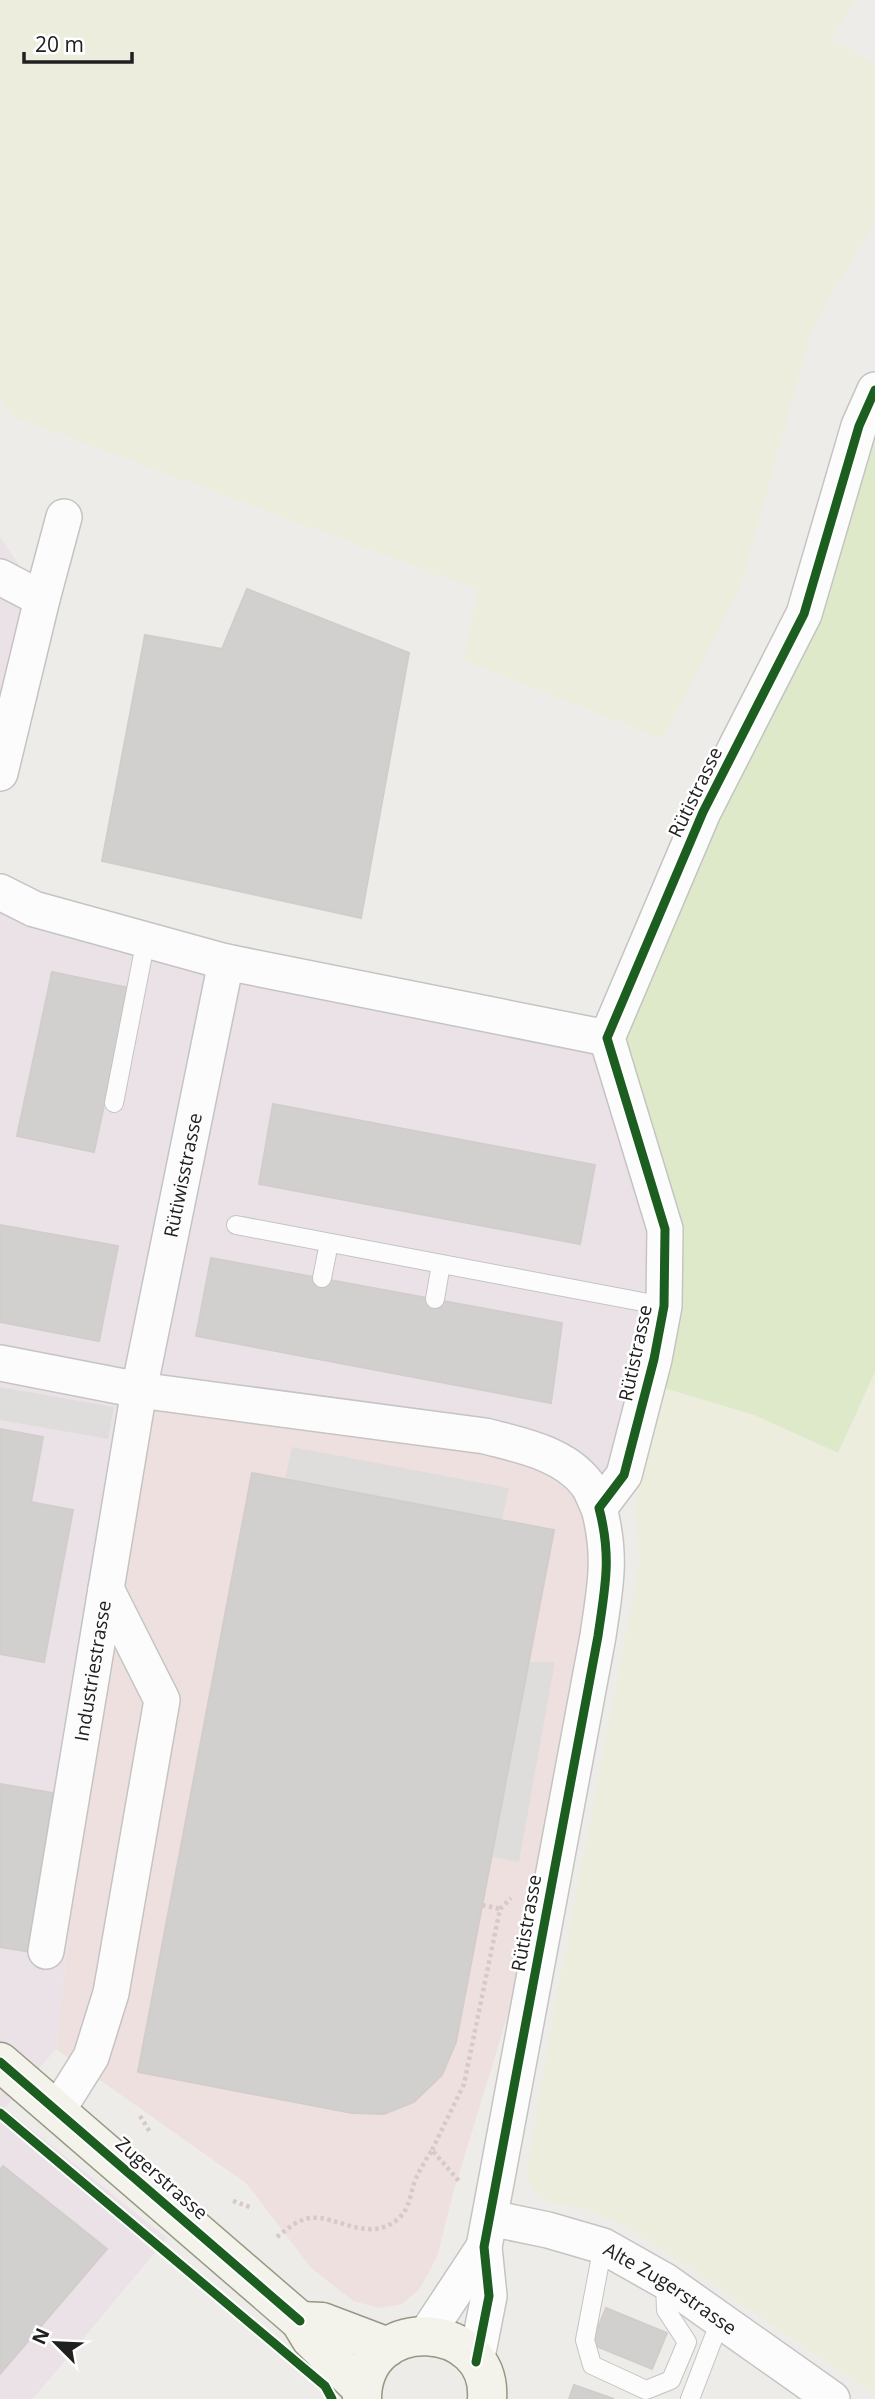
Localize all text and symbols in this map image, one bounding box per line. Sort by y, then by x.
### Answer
scale bar [24,21,133,65]
text: 20 m [35,30,84,58]
street label: Rütistrasse [662,742,728,842]
street label: Rütiwisstrasse [157,1110,208,1240]
street label: Rütistrasse [612,1302,658,1404]
street label: Industriestrasse [68,1599,117,1743]
street label: Rütistrasse [505,1873,547,1973]
street label: Zugerstrasse [110,2131,214,2225]
street label: Alte Zugerstrasse [599,2236,742,2341]
north arrow [21,2308,91,2378]
text: N [25,2324,55,2348]

